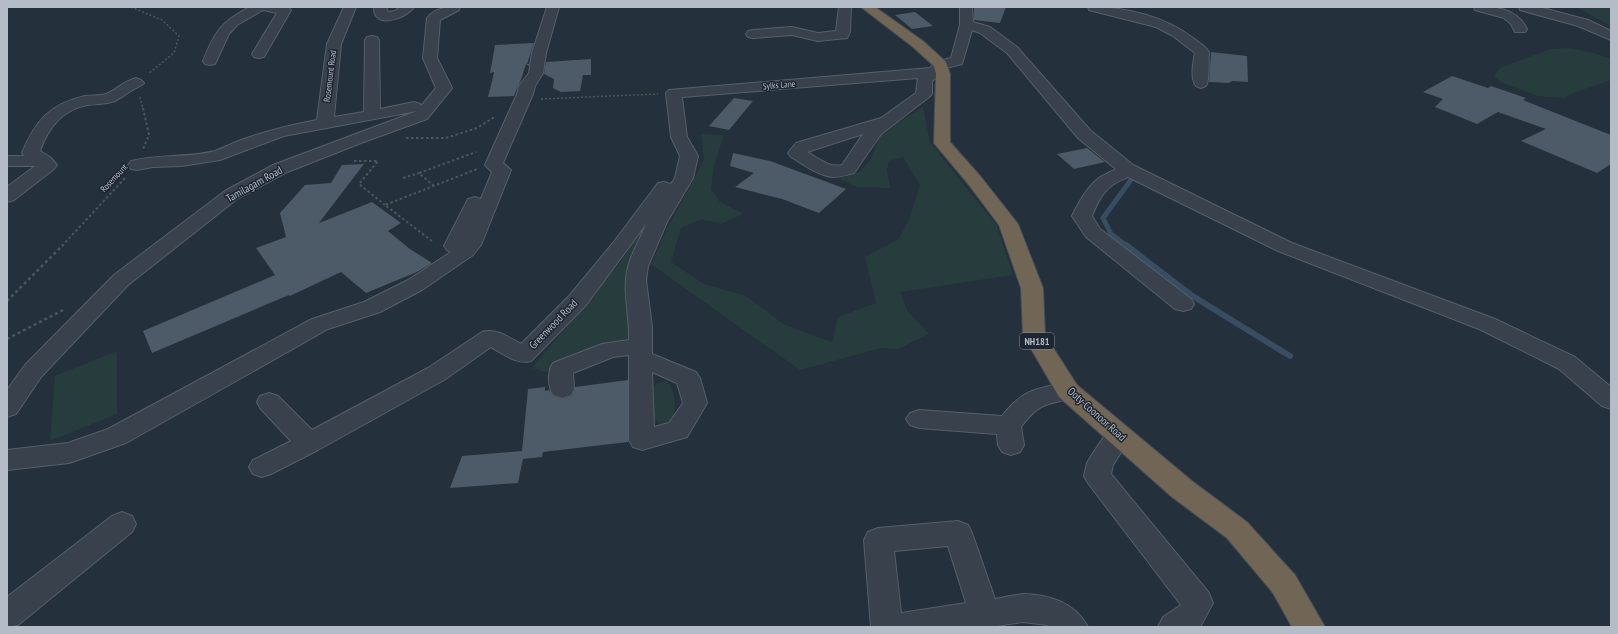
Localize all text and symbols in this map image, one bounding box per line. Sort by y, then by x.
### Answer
street label: Rosemount Road [321,49,338,102]
street label: Sylks Lane [762,78,796,91]
street label: Rosemount [98,161,130,194]
street label: Tamilagam Road [223,163,285,205]
street label: Greenwood Road [526,296,580,352]
road number: NH181 [1020,333,1054,349]
street label: Ooty-Coonoor Road [1065,384,1129,444]

